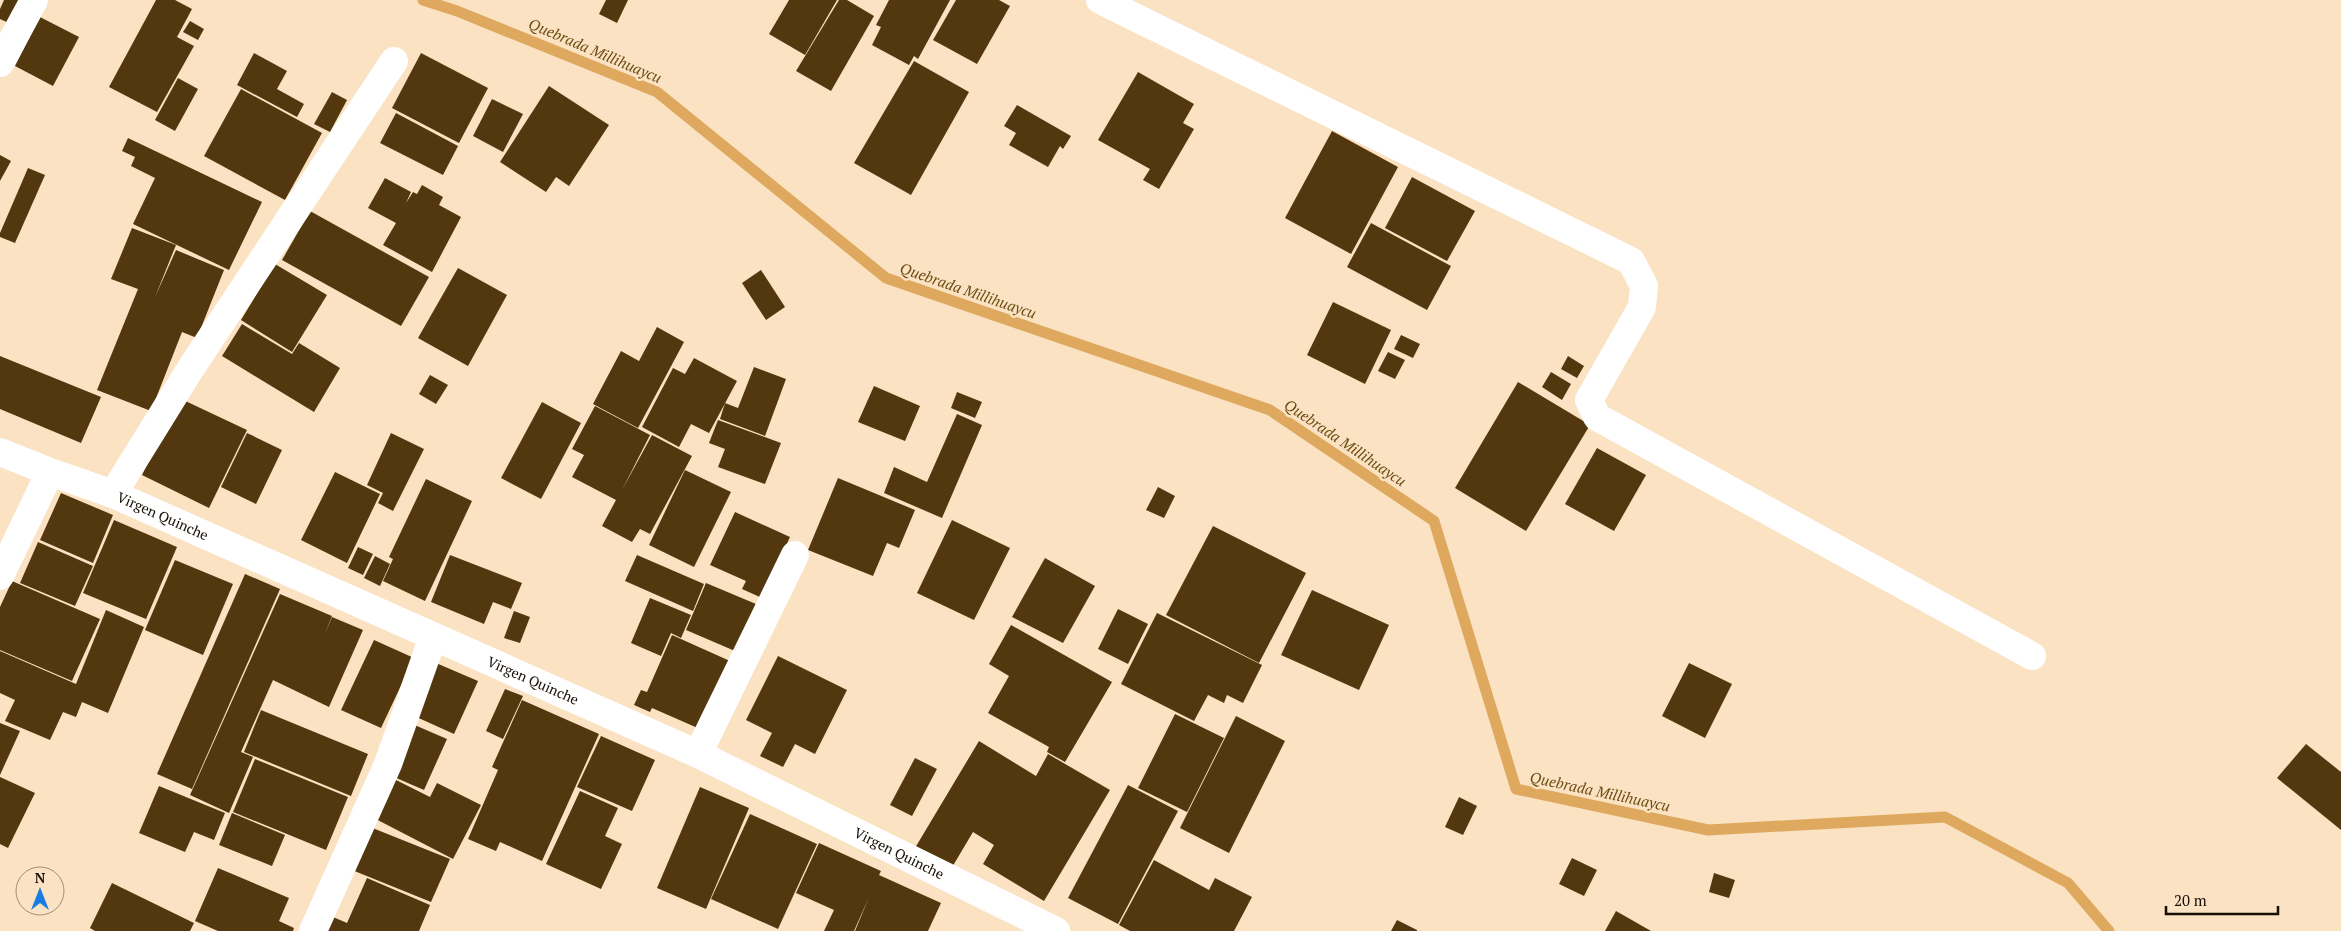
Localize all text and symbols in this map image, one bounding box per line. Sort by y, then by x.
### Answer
water label: Quebrada Millihuaycu [526,13,665,87]
water label: Quebrada Millihuaycu [898,257,1039,323]
water label: Quebrada Millihuaycu [1281,394,1410,490]
street label: Virgen Quinche [114,487,212,544]
street label: Virgen Quinche [484,652,582,709]
water label: Quebrada Millihuaycu [1528,766,1672,816]
street label: Virgen Quinche [851,823,947,883]
north arrow [15,866,65,916]
text: N [35,868,46,887]
scale bar [2166,884,2278,916]
text: 20 m [2174,890,2207,910]

